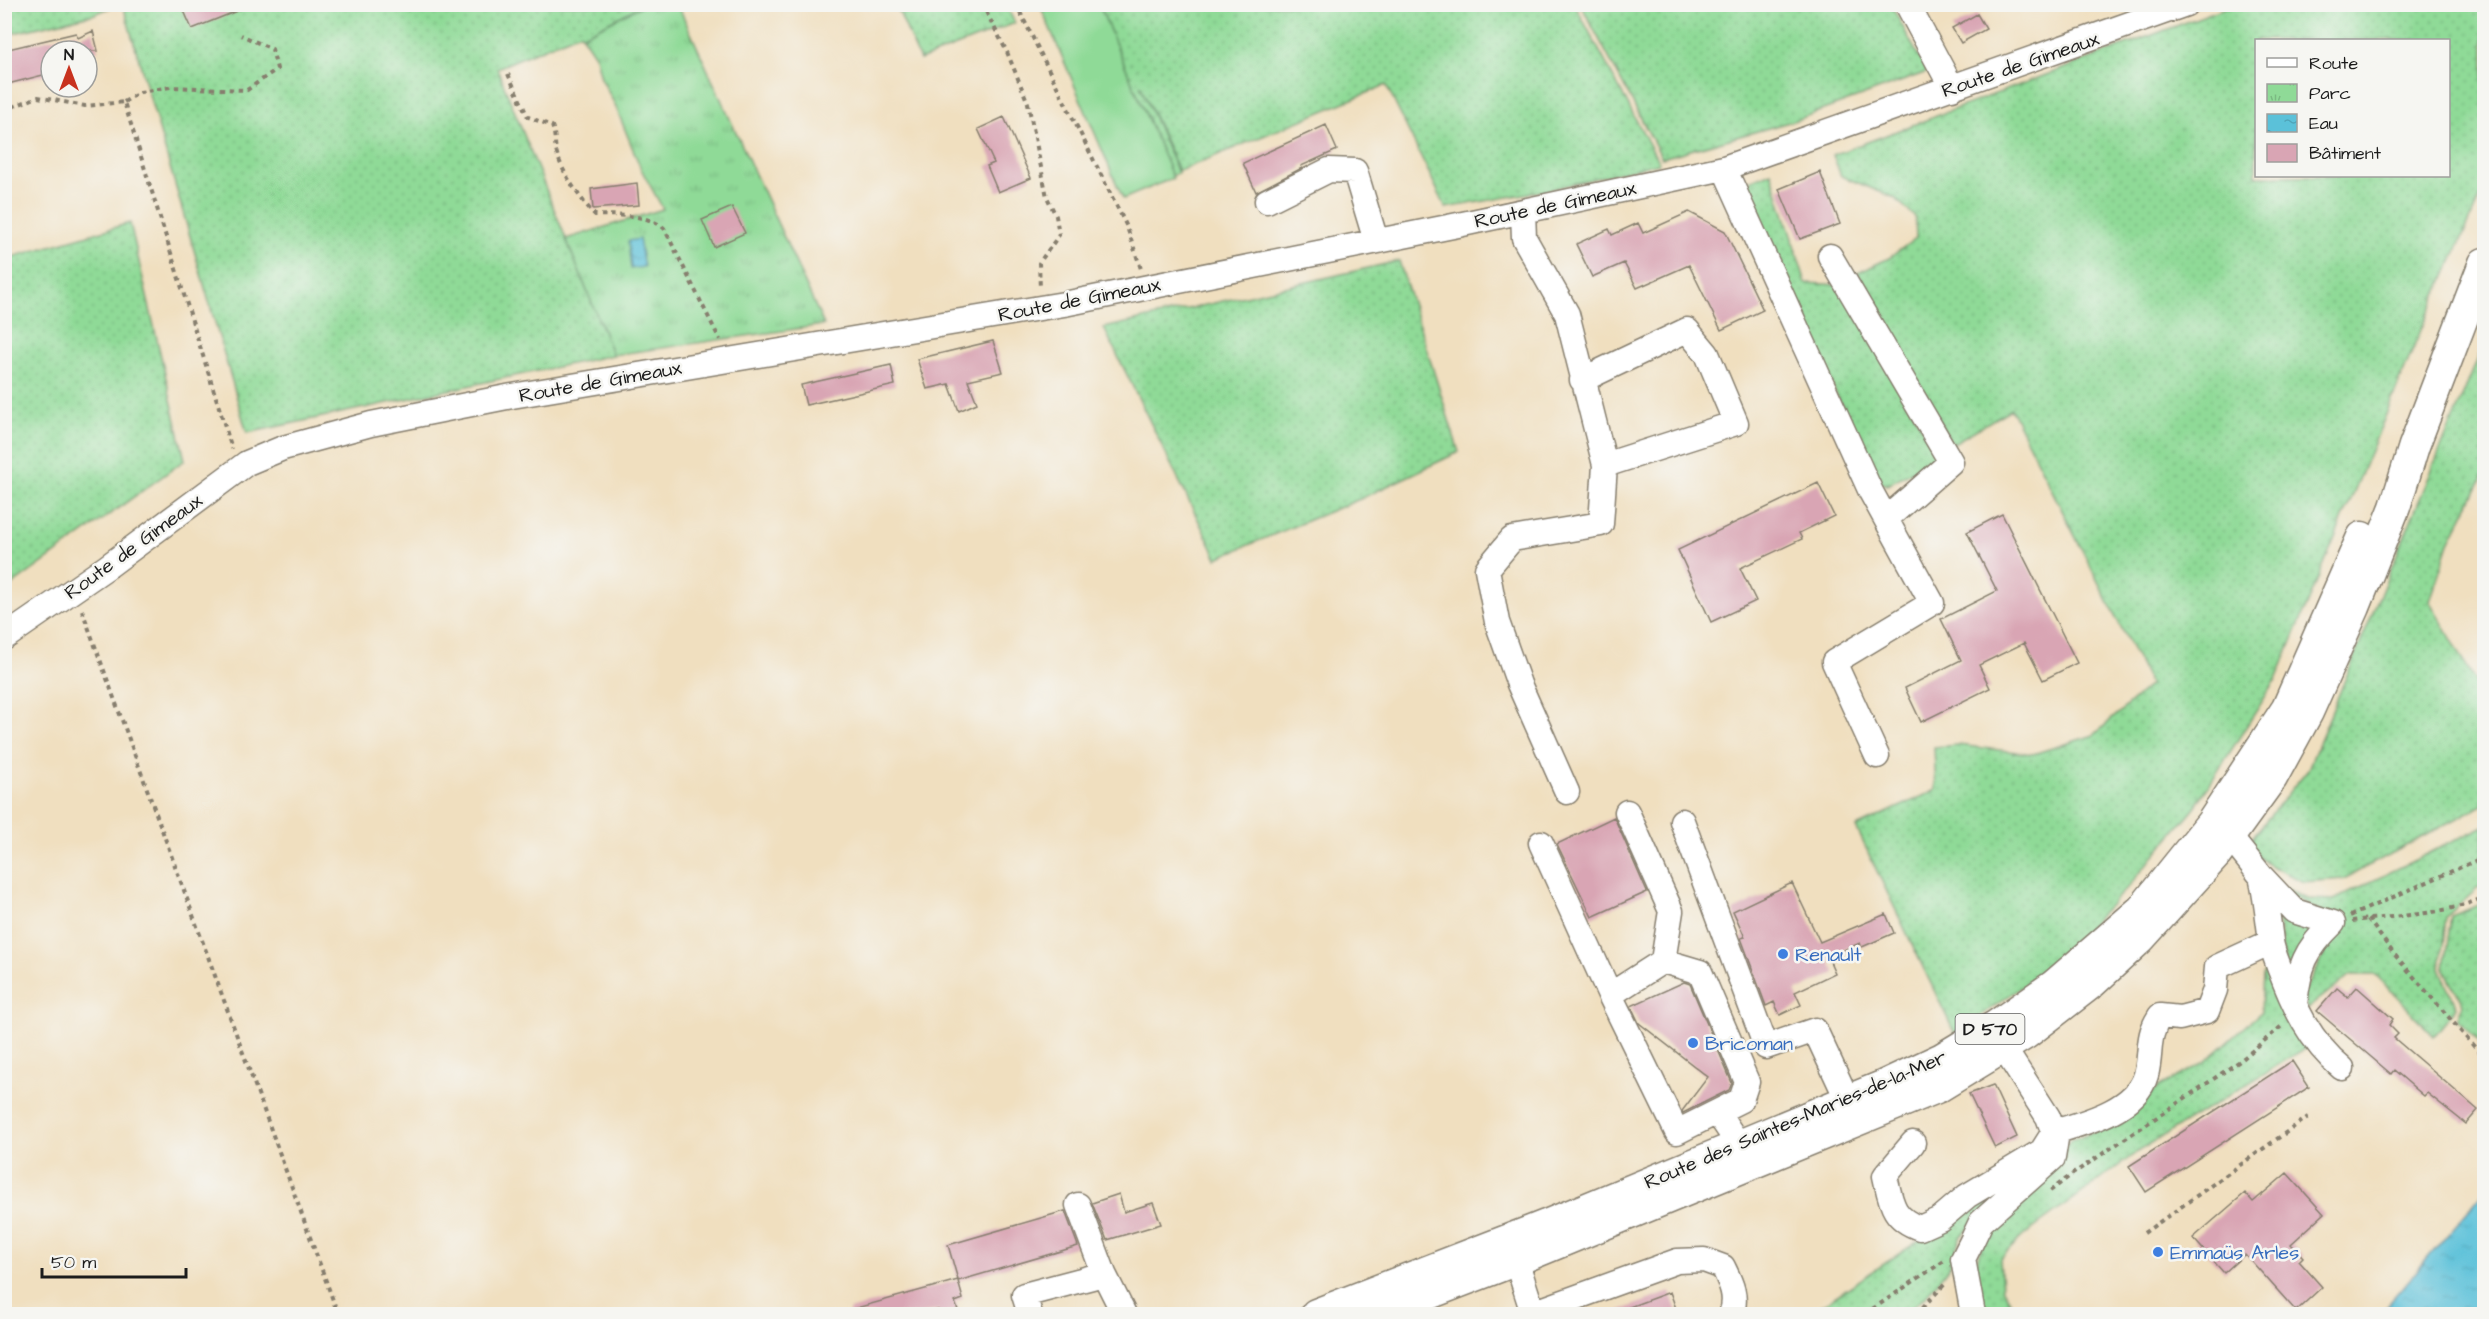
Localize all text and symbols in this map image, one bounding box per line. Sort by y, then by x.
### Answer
street label: Route de Gimeaux [1938,25,2103,105]
north arrow [39,39,99,99]
legend [2255,39,2450,177]
text: N [64,44,74,66]
text: Route [2309,51,2358,76]
text: Parc [2309,81,2351,106]
text: Eau [2309,111,2338,136]
text: Bâtiment [2309,141,2382,166]
street label: Route de Gimeaux [1472,174,1639,236]
street label: Route de Gimeaux [996,270,1163,329]
street label: Route de Gimeaux [517,354,684,410]
street label: Route de Gimeaux [59,487,209,607]
place label: Renault [1795,941,1862,969]
marker: Renault [1776,947,1790,961]
road number: D 570 [1956,1014,2024,1044]
place label: Bricoman [1705,1030,1793,1058]
marker: Bricoman [1686,1036,1700,1050]
street label: Route des Saintes-Maries-de-la-Mer [1640,1043,1951,1196]
place label: Emmaüs Arles [2170,1239,2299,1267]
scale bar [42,1241,186,1279]
marker: Emmaüs Arles [2151,1245,2165,1259]
text: 50 m [51,1250,96,1275]

